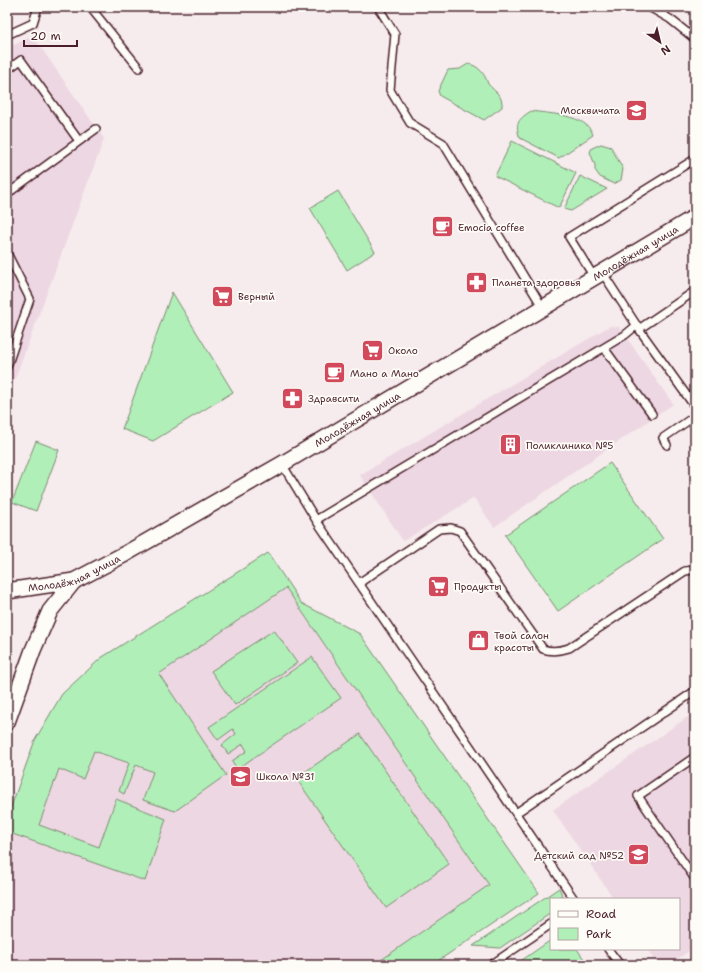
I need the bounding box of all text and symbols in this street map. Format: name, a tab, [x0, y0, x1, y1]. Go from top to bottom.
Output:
scale bar	[24, 22, 77, 48]
north arrow	[640, 22, 680, 62]
text: 20 m	[30, 28, 61, 44]
text: N	[657, 41, 673, 59]
school or university icon: Москвичата	[623, 97, 649, 123]
place label: Москвичата	[561, 104, 621, 117]
cafe icon: Emocia coffee	[429, 214, 455, 240]
place label: Emocia coffee	[458, 221, 525, 234]
street label: Молодёжная улица	[590, 222, 681, 284]
pharmacy icon: Планета здоровья	[463, 269, 489, 295]
place label: Планета здоровья	[492, 276, 581, 289]
supermarket icon: Верный	[209, 283, 235, 309]
place label: Верный	[238, 290, 275, 303]
supermarket icon: Около	[360, 337, 386, 363]
place label: Около	[388, 344, 418, 357]
cafe icon: Мано а Мано	[322, 360, 348, 386]
place label: Мано а Мано	[350, 367, 419, 380]
pharmacy icon: Здравсити	[279, 385, 305, 411]
street label: Молодёжная улица	[312, 388, 403, 450]
place label: Здравсити	[308, 392, 360, 405]
building icon: Поликлиника №5	[497, 432, 523, 458]
place label: Поликлиника №5	[526, 439, 613, 452]
street label: Молодёжная улица	[27, 551, 123, 595]
supermarket icon: Продукты	[426, 573, 452, 599]
place label: Продукты	[454, 580, 502, 593]
shop icon: Твой салон красоты	[465, 628, 491, 654]
place label: Твой салон красоты	[494, 629, 549, 654]
school or university icon: Школа №31	[227, 763, 253, 789]
place label: Школа №31	[256, 770, 315, 783]
school or university icon: Детский сад №52	[626, 842, 652, 868]
place label: Детский сад №52	[534, 849, 624, 862]
legend	[550, 898, 680, 950]
text: Road	[586, 906, 617, 922]
text: Park	[586, 926, 612, 942]

